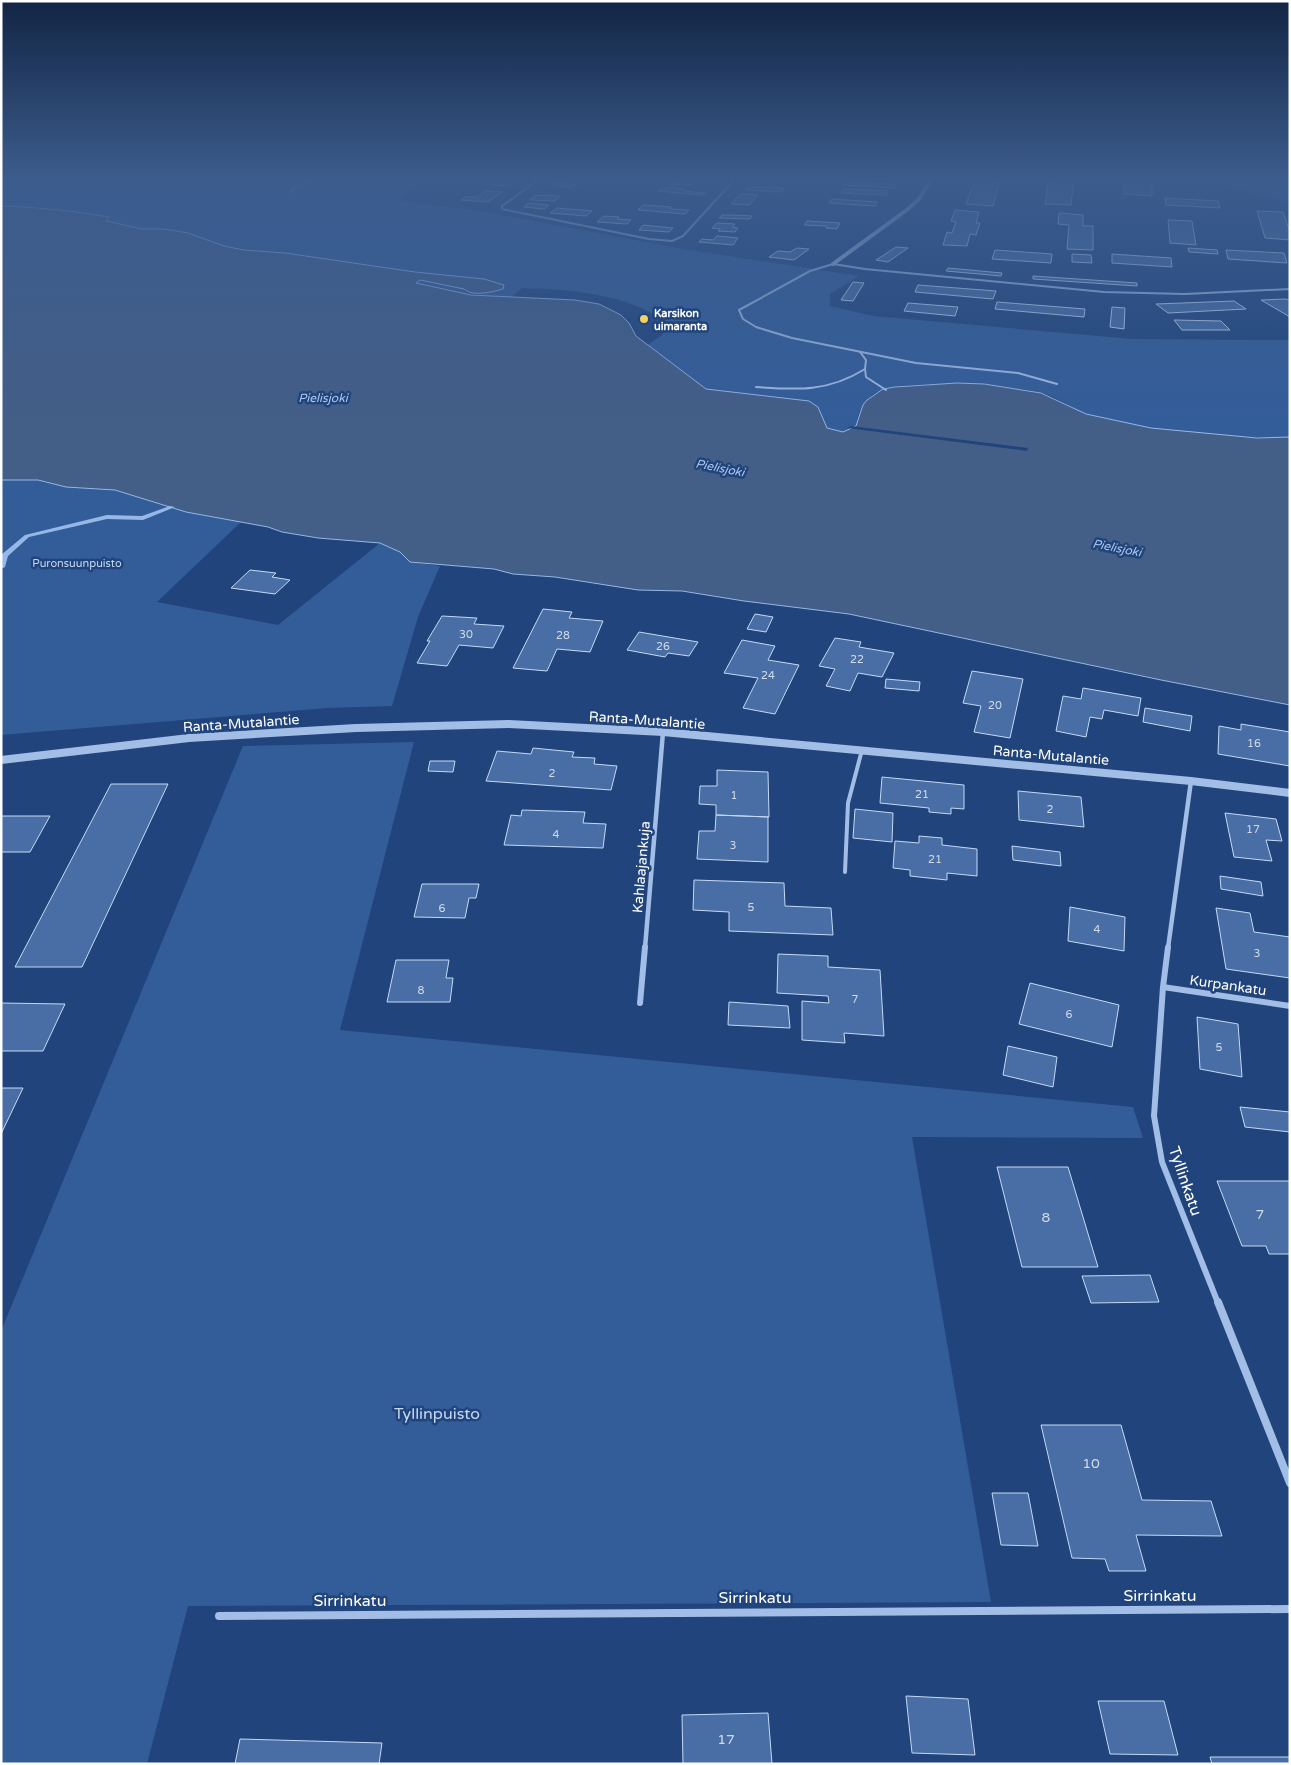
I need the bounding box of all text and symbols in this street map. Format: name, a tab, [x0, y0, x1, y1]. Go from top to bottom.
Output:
place label: Karsikon uimaranta	[654, 307, 707, 333]
marker: Karsikon uimaranta	[638, 313, 650, 325]
water label: Pielisjoki	[298, 391, 350, 405]
water label: Pielisjoki	[694, 456, 748, 480]
water label: Pielisjoki	[1091, 536, 1145, 560]
park label: Puronsuunpuisto	[32, 557, 122, 570]
house number: 30	[459, 628, 473, 641]
house number: 28	[556, 629, 570, 642]
house number: 26	[656, 640, 670, 653]
house number: 22	[850, 653, 864, 666]
house number: 24	[761, 669, 775, 682]
house number: 20	[988, 699, 1002, 712]
street label: Ranta-Mutalantie	[588, 708, 706, 733]
street label: Ranta-Mutalantie	[182, 711, 300, 736]
house number: 16	[1247, 737, 1261, 750]
street label: Ranta-Mutalantie	[992, 742, 1110, 769]
house number: 2	[549, 767, 556, 780]
house number: 21	[915, 788, 929, 801]
house number: 1	[731, 789, 737, 802]
house number: 2	[1047, 803, 1054, 816]
street label: Kahlaajankuja	[629, 820, 654, 914]
house number: 17	[1246, 823, 1260, 836]
house number: 4	[553, 828, 560, 841]
house number: 3	[730, 839, 737, 852]
house number: 21	[928, 853, 942, 866]
house number: 5	[748, 901, 755, 914]
house number: 6	[439, 902, 446, 915]
house number: 4	[1094, 923, 1101, 936]
house number: 3	[1254, 947, 1261, 960]
street label: Kurpankatu	[1188, 972, 1268, 999]
house number: 8	[418, 984, 425, 997]
house number: 7	[852, 993, 859, 1006]
house number: 6	[1066, 1008, 1073, 1021]
house number: 5	[1216, 1041, 1223, 1054]
street label: Tyllinkatu	[1164, 1144, 1206, 1219]
house number: 7	[1256, 1206, 1264, 1223]
house number: 8	[1042, 1209, 1051, 1226]
park label: Tyllinpuisto	[394, 1404, 480, 1424]
house number: 10	[1082, 1455, 1100, 1472]
street label: Sirrinkatu	[1124, 1586, 1196, 1606]
street label: Sirrinkatu	[719, 1588, 791, 1608]
street label: Sirrinkatu	[314, 1591, 386, 1611]
house number: 17	[717, 1731, 735, 1748]

